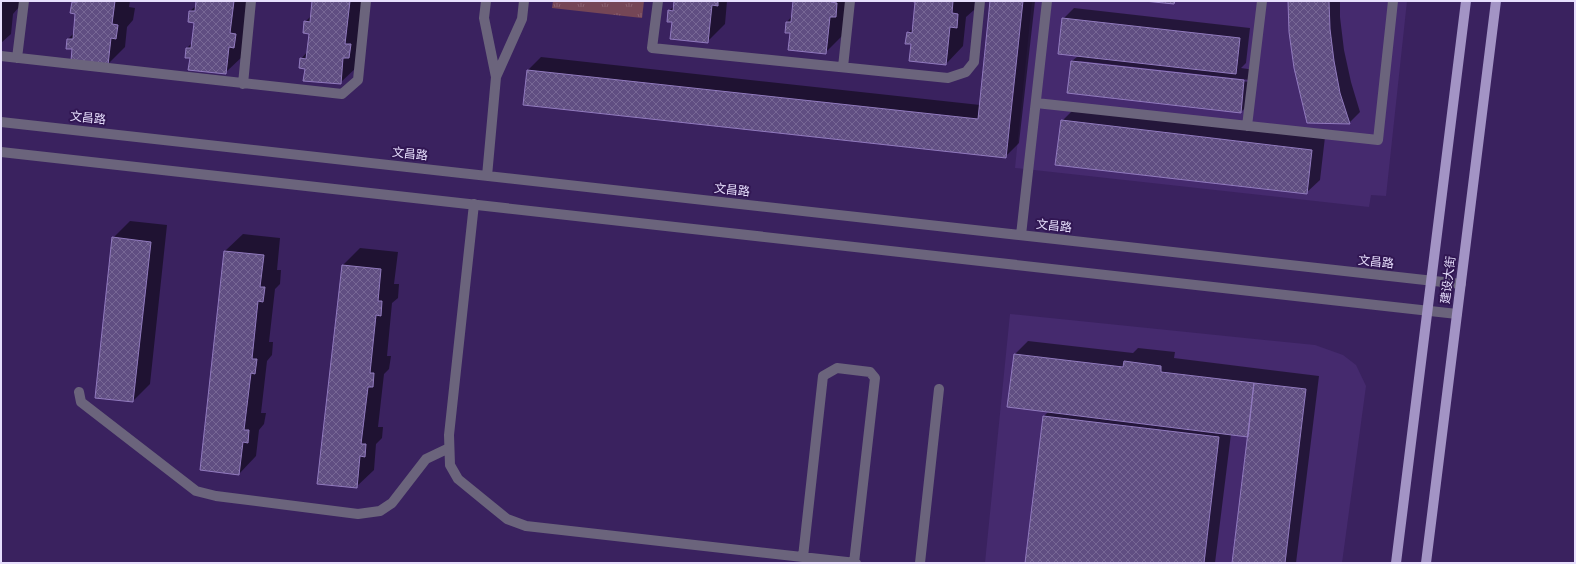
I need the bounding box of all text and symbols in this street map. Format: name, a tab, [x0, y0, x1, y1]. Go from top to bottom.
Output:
street label: 文昌路	[69, 108, 107, 127]
street label: 文昌路	[391, 144, 429, 163]
street label: 文昌路	[713, 180, 751, 199]
street label: 文昌路	[1035, 216, 1073, 235]
street label: 文昌路	[1357, 252, 1395, 271]
street label: 建设大街	[1437, 255, 1458, 305]

